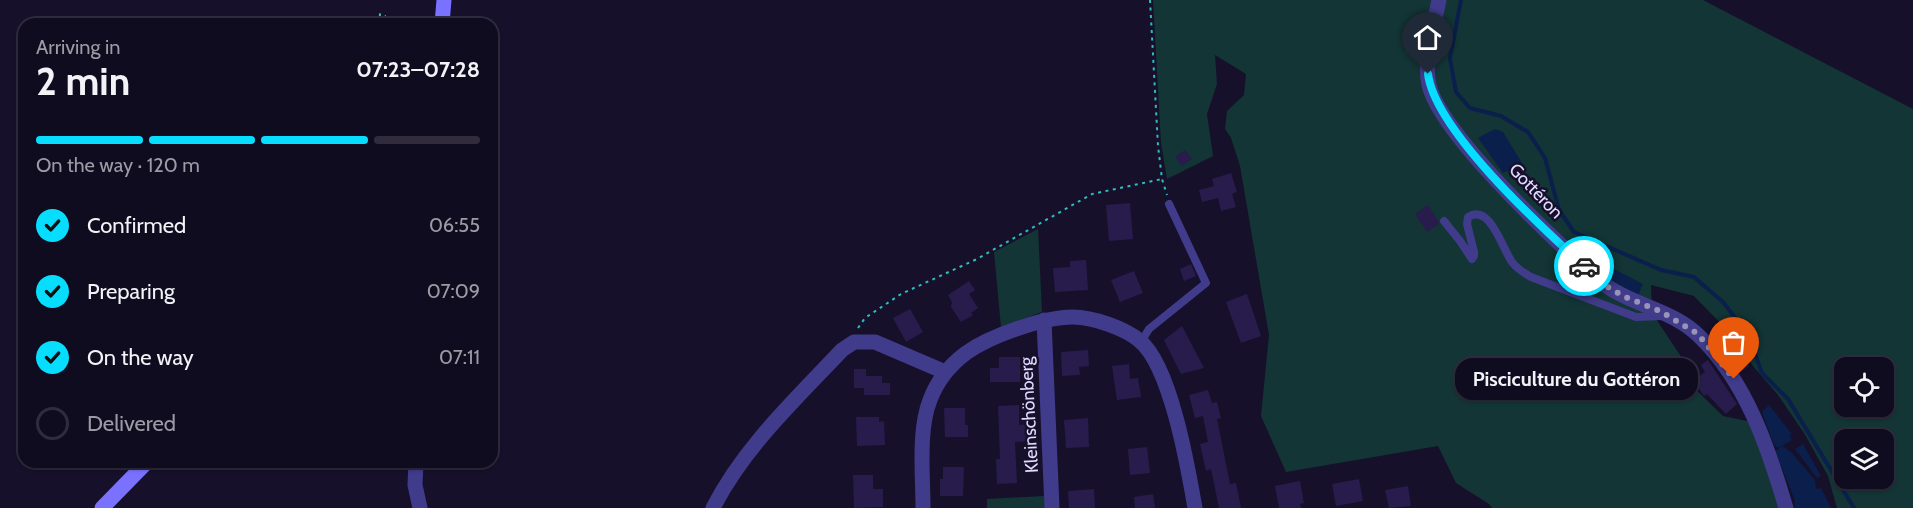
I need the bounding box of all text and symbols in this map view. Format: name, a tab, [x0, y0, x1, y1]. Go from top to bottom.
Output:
pin	[1402, 12, 1453, 74]
icon: home	[1411, 21, 1444, 54]
text: Arriving in	[36, 35, 120, 59]
text: 07:23–07:28	[356, 56, 480, 83]
text: 2 min	[36, 57, 130, 105]
text: On the way · 120 m	[36, 153, 200, 177]
street label: Gottéron	[1504, 159, 1568, 223]
icon: check	[36, 209, 69, 242]
text: Confirmed	[87, 212, 186, 239]
text: 06:55	[429, 213, 480, 237]
courier	[1554, 236, 1614, 296]
icon: car	[1568, 250, 1601, 283]
icon: check	[36, 275, 69, 308]
text: Preparing	[87, 278, 175, 305]
text: 07:09	[427, 279, 480, 303]
pin	[1708, 317, 1759, 379]
icon: bag	[1717, 326, 1750, 359]
icon: check	[36, 341, 69, 374]
text: On the way	[87, 344, 194, 371]
text: 07:11	[439, 345, 480, 369]
street label: Kleinschönberg	[1015, 355, 1043, 474]
map controls	[1834, 357, 1894, 489]
button: locate	[1834, 357, 1894, 417]
callout: Pisciculture du Gottéron	[1455, 358, 1698, 400]
text: Pisciculture du Gottéron	[1473, 367, 1680, 391]
text: Delivered	[87, 410, 176, 437]
button: layers	[1834, 429, 1894, 489]

